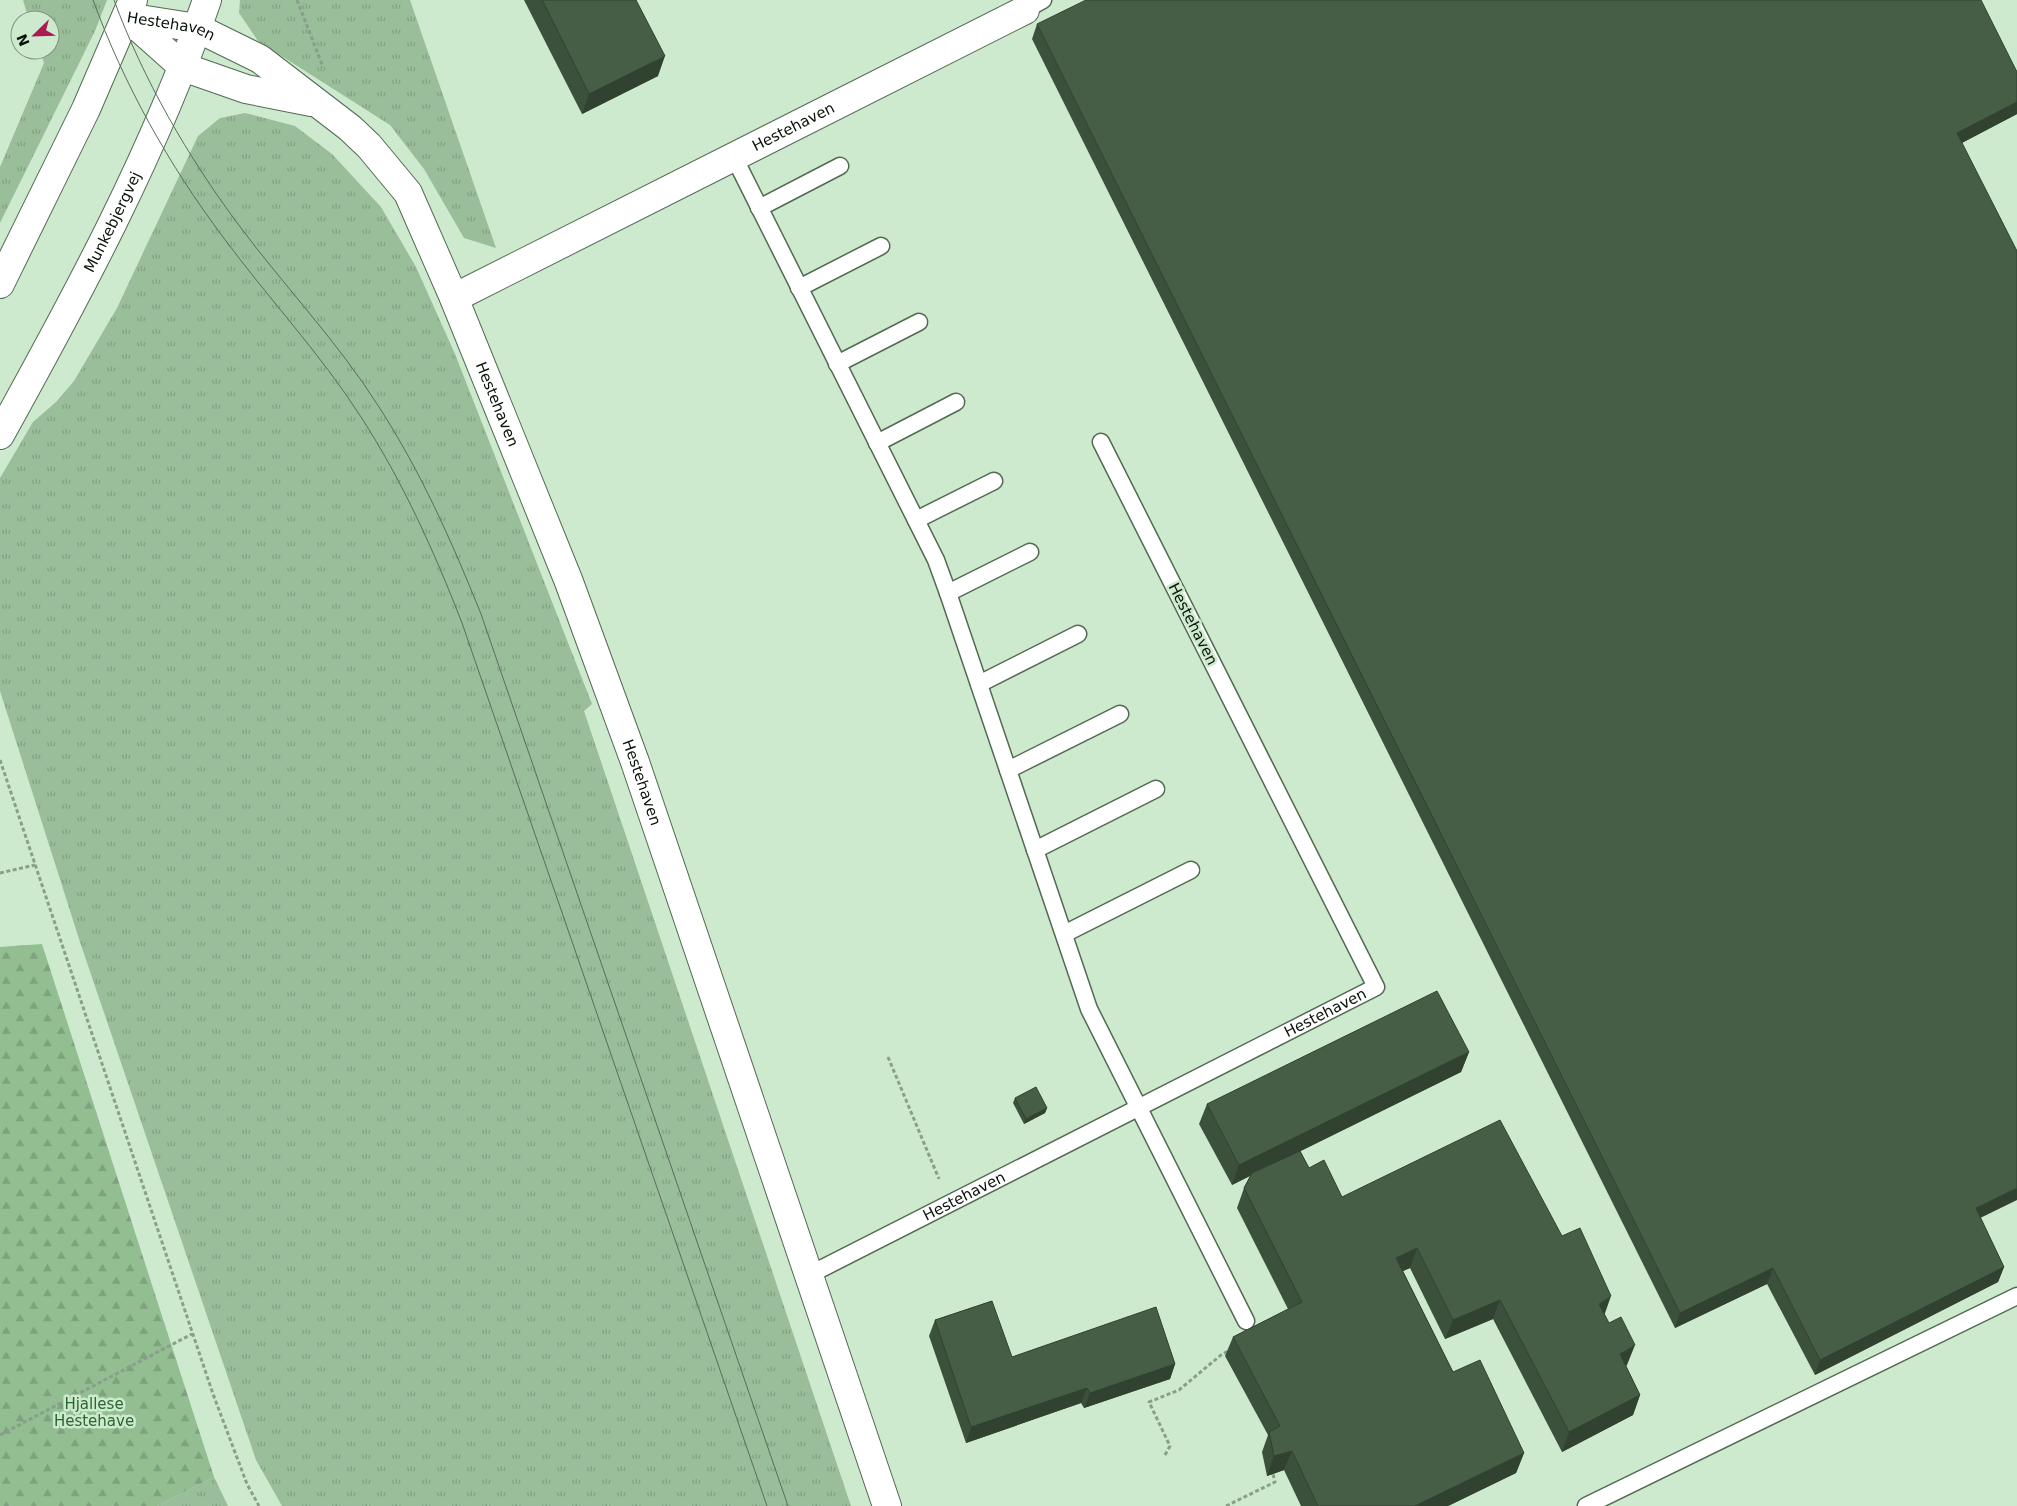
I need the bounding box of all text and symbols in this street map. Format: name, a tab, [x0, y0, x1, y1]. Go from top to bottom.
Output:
street label: Hestehaven	[126, 8, 218, 44]
north arrow	[10, 10, 60, 60]
text: N	[13, 32, 33, 49]
street label: Hestehaven	[749, 99, 837, 155]
street label: Munkebjergvej	[80, 169, 145, 275]
street label: Hestehaven	[472, 359, 522, 449]
street label: Hestehaven	[1165, 580, 1221, 668]
street label: Hestehaven	[618, 737, 665, 828]
street label: Hestehaven	[1281, 984, 1369, 1041]
street label: Hestehaven	[920, 1168, 1008, 1225]
park label: Hjallese Hestehave	[54, 1395, 134, 1430]

